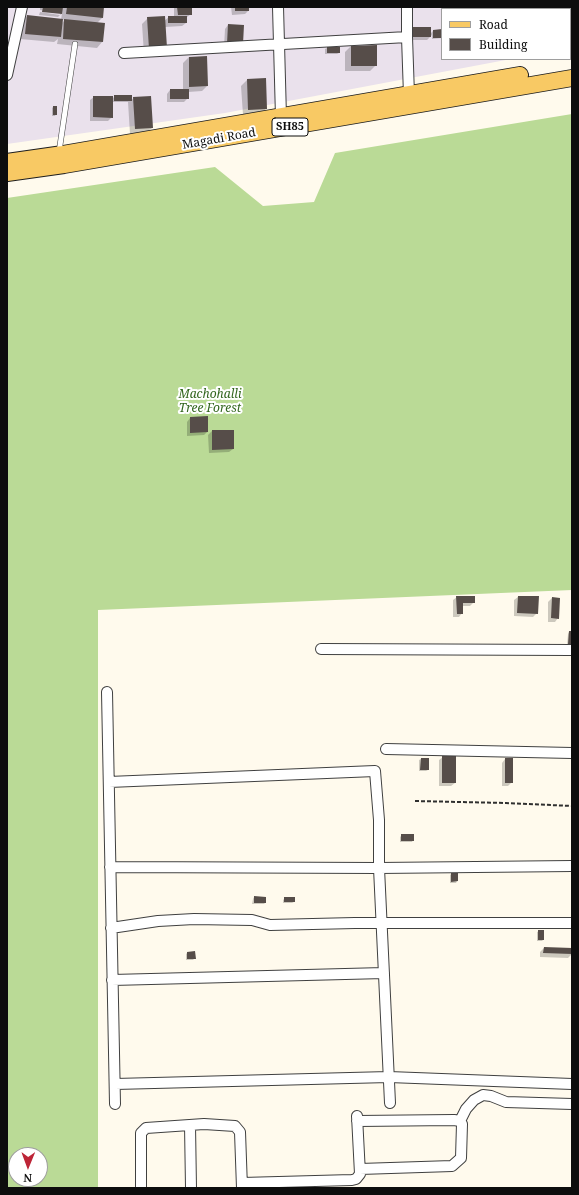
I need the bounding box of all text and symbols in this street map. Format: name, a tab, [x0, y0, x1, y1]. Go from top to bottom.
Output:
legend	[441, 8, 571, 60]
text: Road	[479, 16, 508, 33]
text: Building	[479, 36, 527, 53]
road number: SH85	[272, 118, 308, 136]
street label: Magadi Road	[181, 125, 257, 153]
park label: Machohalli Tree Forest	[178, 388, 242, 416]
north arrow	[8, 1147, 48, 1187]
text: N	[23, 1171, 32, 1186]

